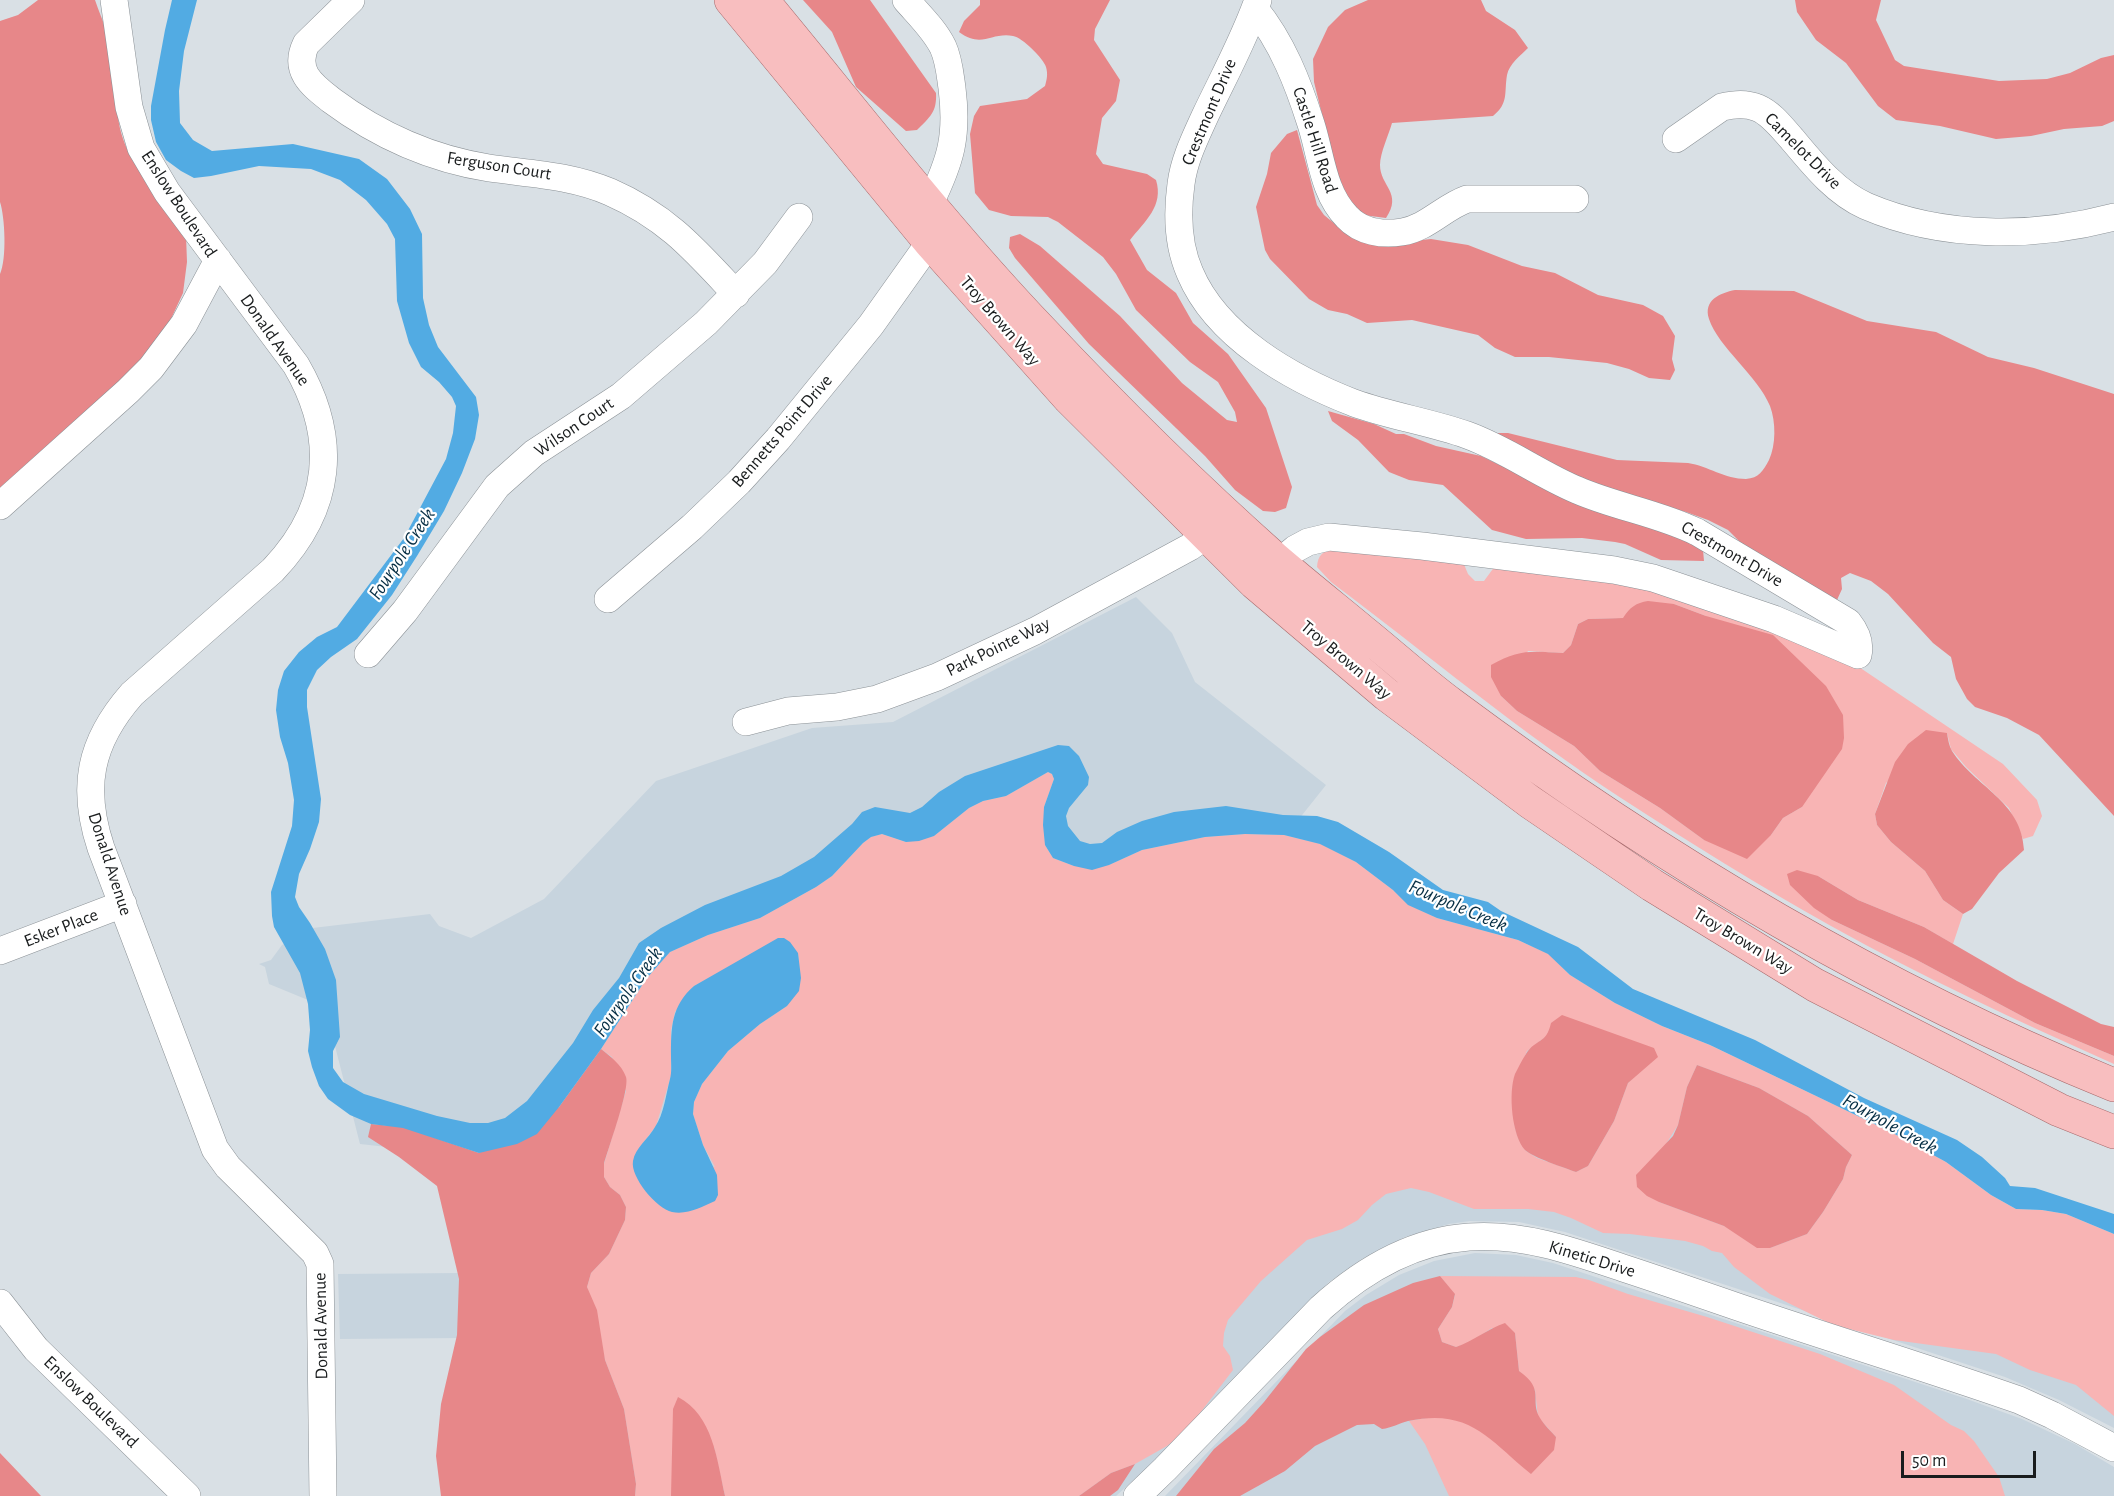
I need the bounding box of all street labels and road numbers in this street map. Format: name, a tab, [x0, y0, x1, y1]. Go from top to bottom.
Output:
street label: Crestmont Drive	[1177, 55, 1241, 169]
street label: Castle Hill Road	[1288, 84, 1342, 196]
street label: Camelot Drive	[1760, 108, 1846, 194]
street label: Enslow Boulevard	[136, 146, 222, 262]
street label: Ferguson Court	[445, 147, 553, 185]
street label: Troy Brown Way	[955, 272, 1045, 370]
street label: Donald Avenue	[235, 290, 315, 390]
street label: Bennetts Point Drive	[727, 370, 837, 492]
street label: Wilson Court	[530, 393, 618, 461]
street label: Crestmont Drive	[1677, 516, 1787, 592]
street label: Park Pointe Way	[943, 613, 1053, 681]
street label: Troy Brown Way	[1296, 616, 1396, 704]
street label: Donald Avenue	[83, 810, 137, 918]
street label: Troy Brown Way	[1690, 903, 1796, 979]
street label: Esker Place	[21, 904, 101, 952]
street label: Kinetic Drive	[1546, 1236, 1638, 1282]
street label: Donald Avenue	[309, 1272, 333, 1380]
street label: Enslow Boulevard	[39, 1351, 143, 1453]

